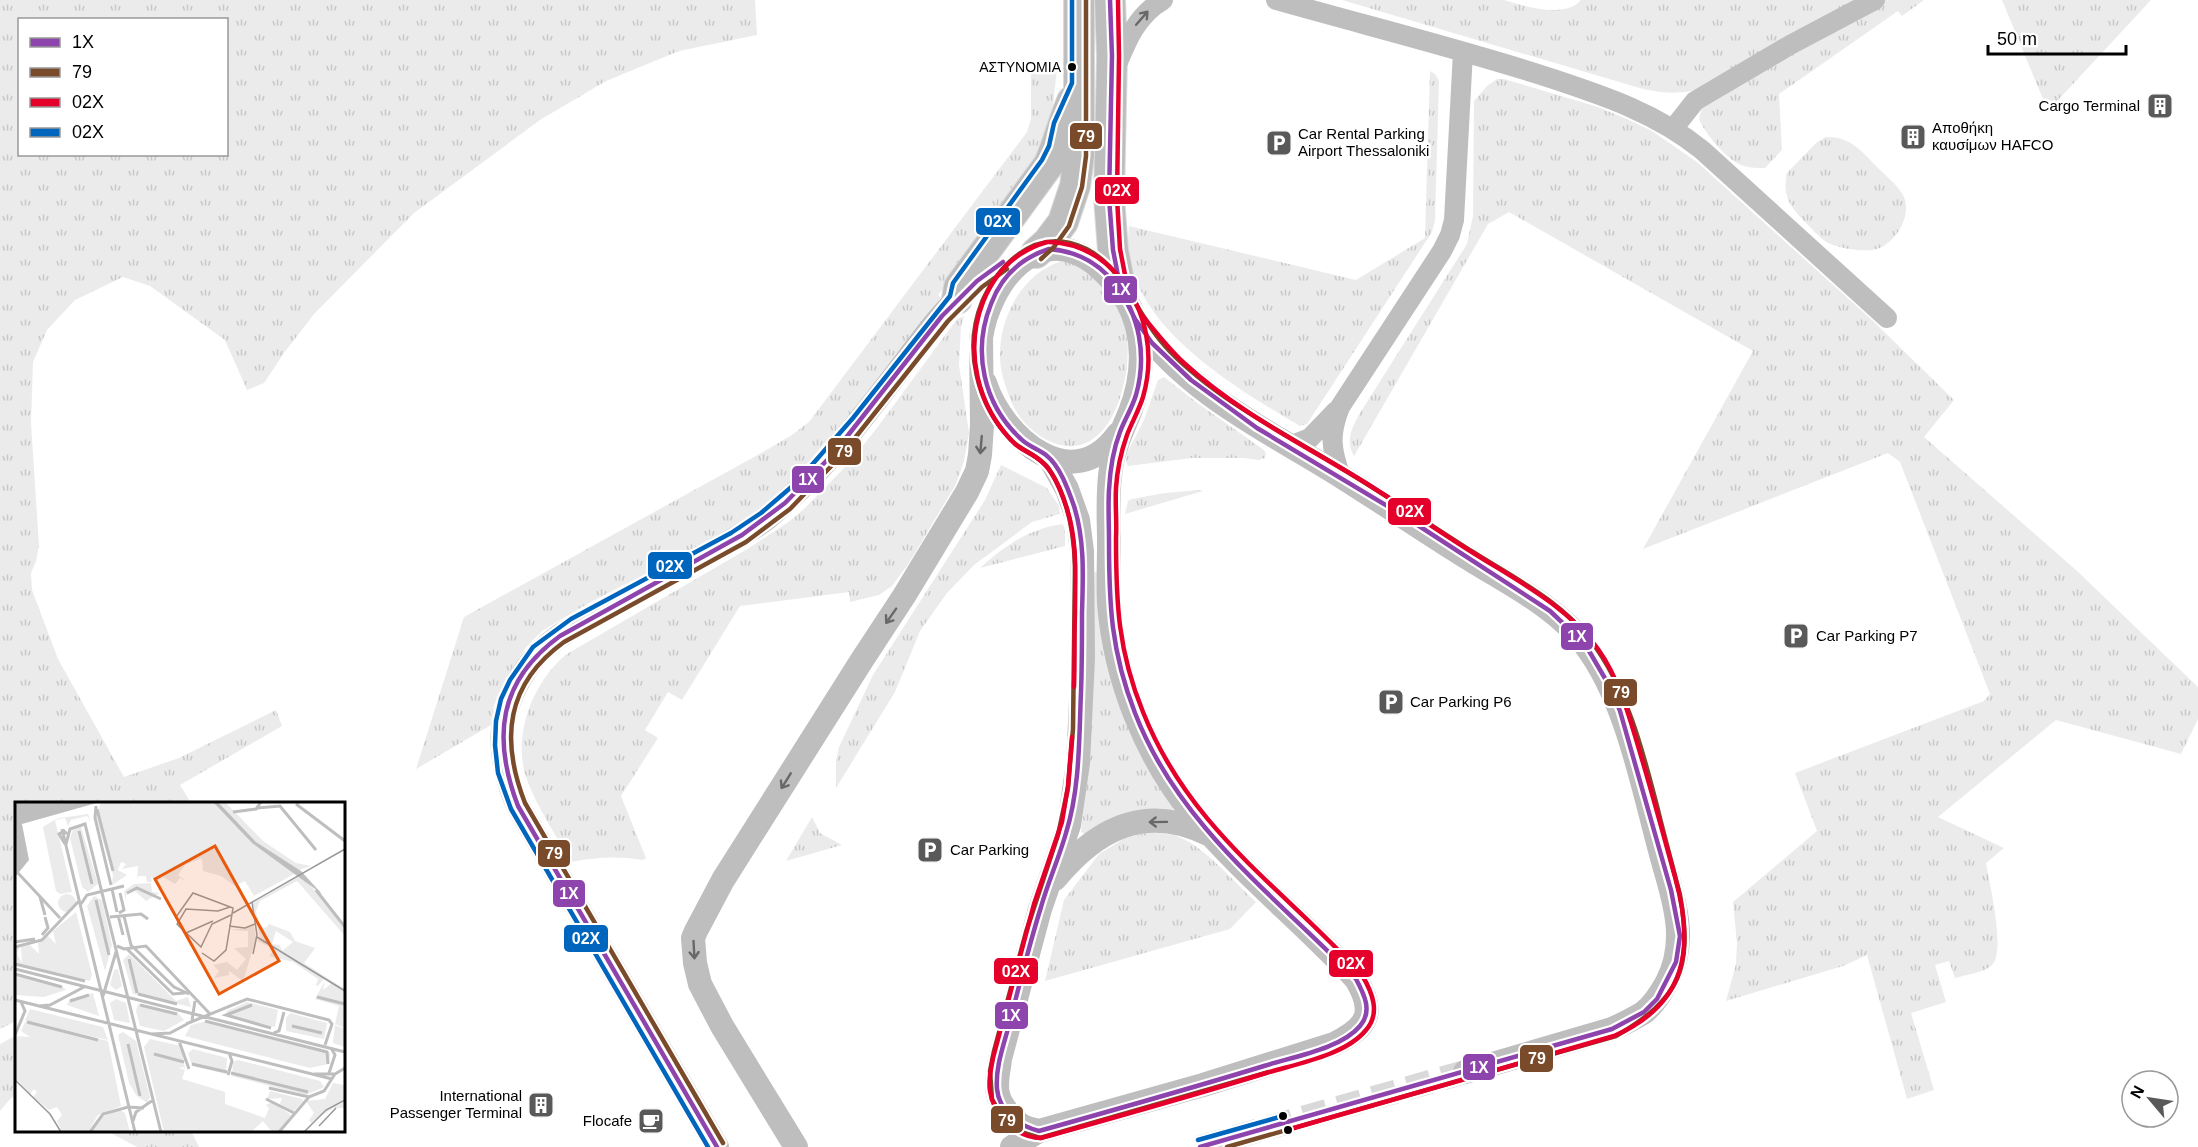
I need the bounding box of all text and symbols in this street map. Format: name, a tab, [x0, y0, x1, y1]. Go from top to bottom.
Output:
one-way arrow	[1135, 11, 1149, 26]
legend	[18, 18, 228, 156]
scale bar	[1988, 18, 2126, 56]
text: 50 m	[1997, 29, 2037, 49]
text: 1Χ	[72, 32, 94, 52]
place label: ΑΣΤΥΝΟΜΙΑ	[979, 59, 1062, 75]
marker: ΑΣΤΥΝΟΜΙΑ	[1066, 61, 1078, 73]
text: 79	[72, 62, 92, 82]
building icon: Cargo Terminal	[2145, 91, 2175, 121]
text: 02Χ	[72, 92, 104, 112]
place label: Cargo Terminal	[2039, 97, 2140, 114]
place label: Αποθήκη καυσίμων HAFCO	[1932, 119, 2053, 153]
text: 02X	[72, 122, 104, 142]
line badge: 79	[1069, 122, 1103, 150]
building icon: Αποθήκη καυσίμων HAFCO	[1898, 122, 1928, 152]
place label: Car Rental Parking Airport Thessaloniki	[1298, 125, 1429, 159]
text: 79	[1077, 128, 1095, 145]
parking icon: Car Rental Parking Airport Thessaloniki	[1264, 128, 1294, 158]
line badge: 02Χ	[1094, 176, 1140, 205]
text: 02Χ	[1103, 182, 1132, 199]
line badge: 02X	[975, 207, 1021, 236]
text: 02X	[984, 213, 1013, 230]
line badge: 1Χ	[1103, 275, 1138, 304]
text: 1Χ	[1111, 281, 1131, 298]
one-way arrow	[975, 435, 986, 455]
line badge: 79	[827, 437, 862, 466]
text: 79	[835, 443, 853, 460]
line badge: 1Χ	[791, 465, 825, 494]
text: 1Χ	[798, 471, 818, 488]
line badge: 02Χ	[1387, 497, 1432, 526]
text: 02Χ	[1396, 503, 1425, 520]
line badge: 02X	[647, 551, 693, 580]
text: 02X	[656, 558, 685, 575]
one-way arrow	[884, 607, 897, 624]
parking icon: Car Parking P7	[1781, 621, 1811, 651]
line badge: 1Χ	[1560, 622, 1594, 651]
place label: Car Parking P7	[1816, 627, 1918, 644]
text: 1Χ	[1567, 628, 1587, 645]
line badge: 79	[1603, 678, 1638, 707]
text: 79	[1612, 684, 1630, 701]
parking icon: Car Parking P6	[1376, 687, 1406, 717]
place label: Car Parking P6	[1410, 693, 1512, 710]
one-way arrow	[780, 772, 793, 789]
inset map	[15, 802, 345, 1132]
one-way arrow	[1148, 816, 1168, 827]
parking icon: Car Parking	[915, 835, 945, 865]
line badge: 79	[537, 839, 571, 868]
place label: Car Parking	[950, 841, 1029, 858]
text: 79	[545, 845, 563, 862]
line badge: 1Χ	[552, 879, 586, 908]
text: 1Χ	[559, 885, 579, 902]
line badge: 02X	[563, 924, 609, 953]
text: 02X	[572, 930, 601, 947]
one-way arrow	[688, 939, 699, 959]
line badge: 02Χ	[1328, 949, 1374, 978]
text: 02Χ	[1337, 955, 1366, 972]
line badge: 02Χ	[993, 957, 1039, 985]
text: 02Χ	[1002, 963, 1031, 980]
line badge: 1Χ	[994, 1001, 1029, 1030]
text: 1Χ	[1001, 1007, 1021, 1024]
line badge: 79	[1519, 1044, 1554, 1073]
text: 79	[1528, 1050, 1546, 1067]
line badge: 1Χ	[1462, 1053, 1496, 1081]
text: 1Χ	[1469, 1059, 1489, 1076]
north arrow	[2120, 1069, 2180, 1129]
text: N	[2127, 1083, 2148, 1101]
place label: International Passenger Terminal	[390, 1087, 522, 1121]
building icon: International Passenger Terminal	[526, 1090, 556, 1120]
line badge: 79	[990, 1105, 1024, 1134]
cafe icon: Flocafe	[636, 1106, 666, 1136]
unlabelled marker	[1277, 1110, 1289, 1122]
place label: Flocafe	[583, 1112, 632, 1129]
text: 79	[998, 1112, 1016, 1129]
unlabelled marker	[1282, 1124, 1294, 1136]

